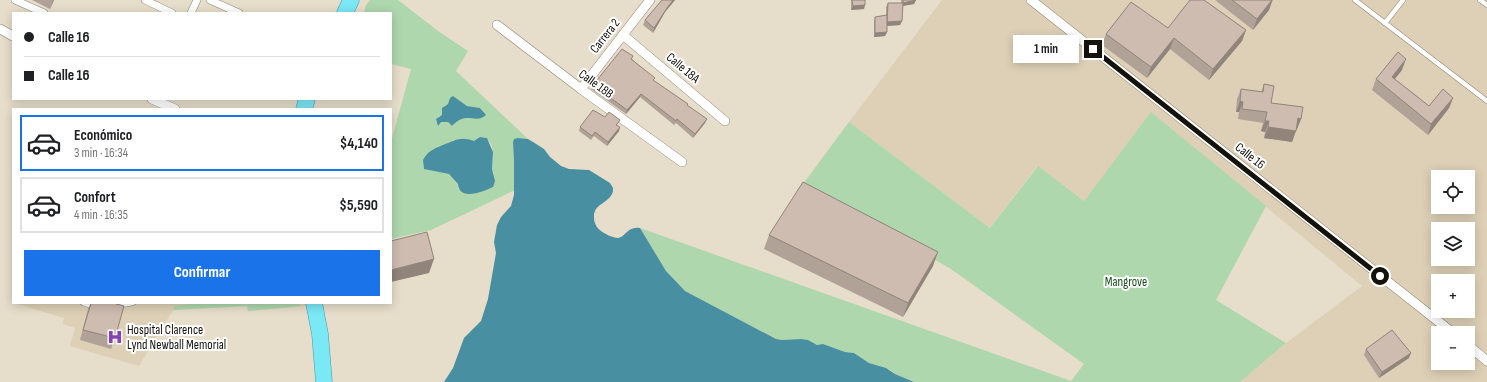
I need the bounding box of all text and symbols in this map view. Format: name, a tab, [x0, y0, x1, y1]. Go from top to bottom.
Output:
street label: Carrera 2	[587, 15, 623, 57]
text: Calle 16	[48, 28, 89, 47]
callout: 1 min	[1013, 35, 1079, 63]
route end	[1084, 40, 1102, 58]
text: 1 min	[1034, 41, 1058, 57]
street label: Calle 18A	[663, 49, 703, 87]
text: Calle 16	[48, 66, 89, 85]
street label: Calle 18B	[575, 66, 617, 102]
icon: car	[26, 125, 62, 161]
text: Económico	[74, 126, 132, 145]
text: $4,140	[340, 134, 378, 153]
street label: Calle 16	[1232, 139, 1268, 173]
text: 3 min · 16:34	[74, 145, 128, 161]
map controls	[1431, 170, 1475, 370]
button: locate	[1431, 170, 1475, 214]
icon: car	[26, 187, 62, 223]
text: Confort	[74, 188, 116, 207]
text: $5,590	[339, 196, 378, 215]
text: 4 min · 16:35	[74, 207, 128, 223]
button: layers	[1431, 222, 1475, 266]
button: Confirmar	[24, 250, 380, 296]
route start	[1371, 267, 1389, 285]
park label: Mangrove	[1105, 274, 1147, 290]
button: +	[1431, 274, 1475, 318]
place label: Hospital Clarence Lynd Newball Memorial	[127, 322, 226, 353]
button: −	[1431, 326, 1475, 370]
hospital icon: Hospital Clarence Lynd Newball Memorial	[106, 328, 124, 346]

